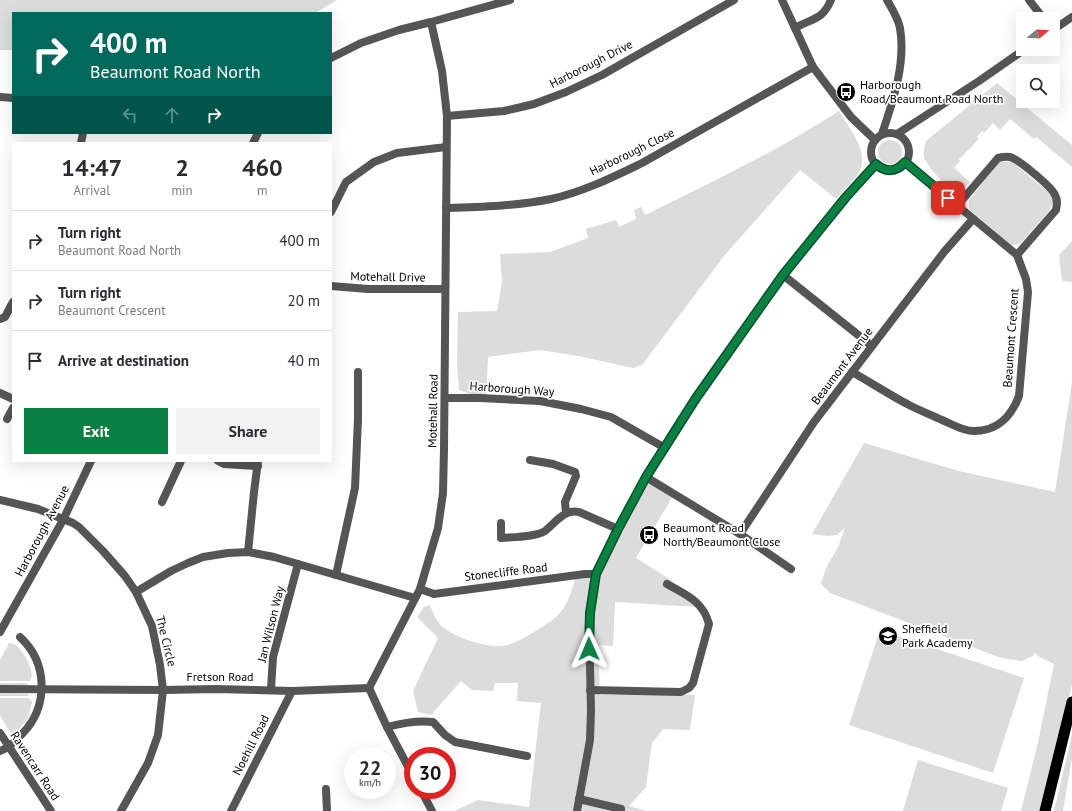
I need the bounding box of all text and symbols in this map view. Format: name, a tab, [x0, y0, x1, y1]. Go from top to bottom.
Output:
north arrow	[1016, 12, 1060, 56]
map controls	[1016, 12, 1060, 108]
text: 400 m	[90, 24, 167, 61]
icon: right	[24, 28, 76, 80]
street label: Harborough Drive	[547, 36, 635, 91]
text: Beaumont Road North	[90, 60, 261, 83]
button: search	[1016, 64, 1060, 108]
place label: Harborough Road/Beaumont Road North	[860, 77, 1003, 106]
bus stop icon: Harborough Road/Beaumont Road North	[835, 81, 857, 103]
icon: left	[119, 104, 141, 126]
icon: ahead	[161, 104, 183, 126]
icon: right	[203, 104, 225, 126]
street label: Harborough Close	[587, 125, 676, 178]
text: 14:47	[61, 152, 122, 183]
text: 2	[175, 152, 189, 183]
text: 460	[242, 152, 283, 183]
pin	[931, 181, 965, 215]
text: Arrival	[74, 182, 110, 199]
text: min	[171, 182, 193, 199]
text: m	[257, 182, 268, 199]
icon: arrive	[937, 187, 959, 209]
text: Turn right	[58, 223, 121, 242]
icon: right	[24, 230, 46, 252]
text: 400 m	[279, 231, 320, 250]
text: Beaumont Road North	[58, 242, 181, 259]
street label: Motehall Drive	[350, 268, 426, 285]
text: Turn right	[58, 283, 121, 302]
street label: Beaumont Crescent	[1000, 288, 1021, 388]
icon: right	[24, 290, 46, 312]
text: 20 m	[287, 291, 320, 310]
text: Beaumont Crescent	[58, 302, 166, 319]
street label: Beaumont Avenue	[808, 324, 875, 407]
icon: arrive	[24, 350, 46, 372]
text: Arrive at destination	[58, 351, 189, 370]
text: 40 m	[287, 351, 320, 370]
street label: Motehall Road	[424, 374, 441, 448]
street label: Harborough Way	[469, 378, 555, 399]
button: Exit	[24, 408, 168, 454]
button: Share	[176, 408, 320, 454]
street label: Harborough Avenue	[11, 483, 72, 579]
place label: Beaumont Road North/Beaumont Close	[663, 520, 780, 549]
bus stop icon: Beaumont Road North/Beaumont Close	[638, 524, 660, 546]
street label: Stonecliffe Road	[464, 559, 548, 584]
street label: Jan Wilson Way	[254, 584, 287, 664]
street label: The Circle	[153, 614, 180, 668]
place label: Sheffield Park Academy	[902, 621, 973, 650]
school or university icon: Sheffield Park Academy	[877, 625, 899, 647]
position arrow	[568, 628, 610, 670]
street label: Fretson Road	[186, 669, 254, 684]
street label: Noehill Road	[229, 712, 272, 778]
street label: Ravencarr Road	[8, 728, 63, 803]
speed limit sign: 30	[404, 747, 456, 799]
text: 22	[359, 755, 381, 781]
text: km/h	[359, 776, 381, 789]

